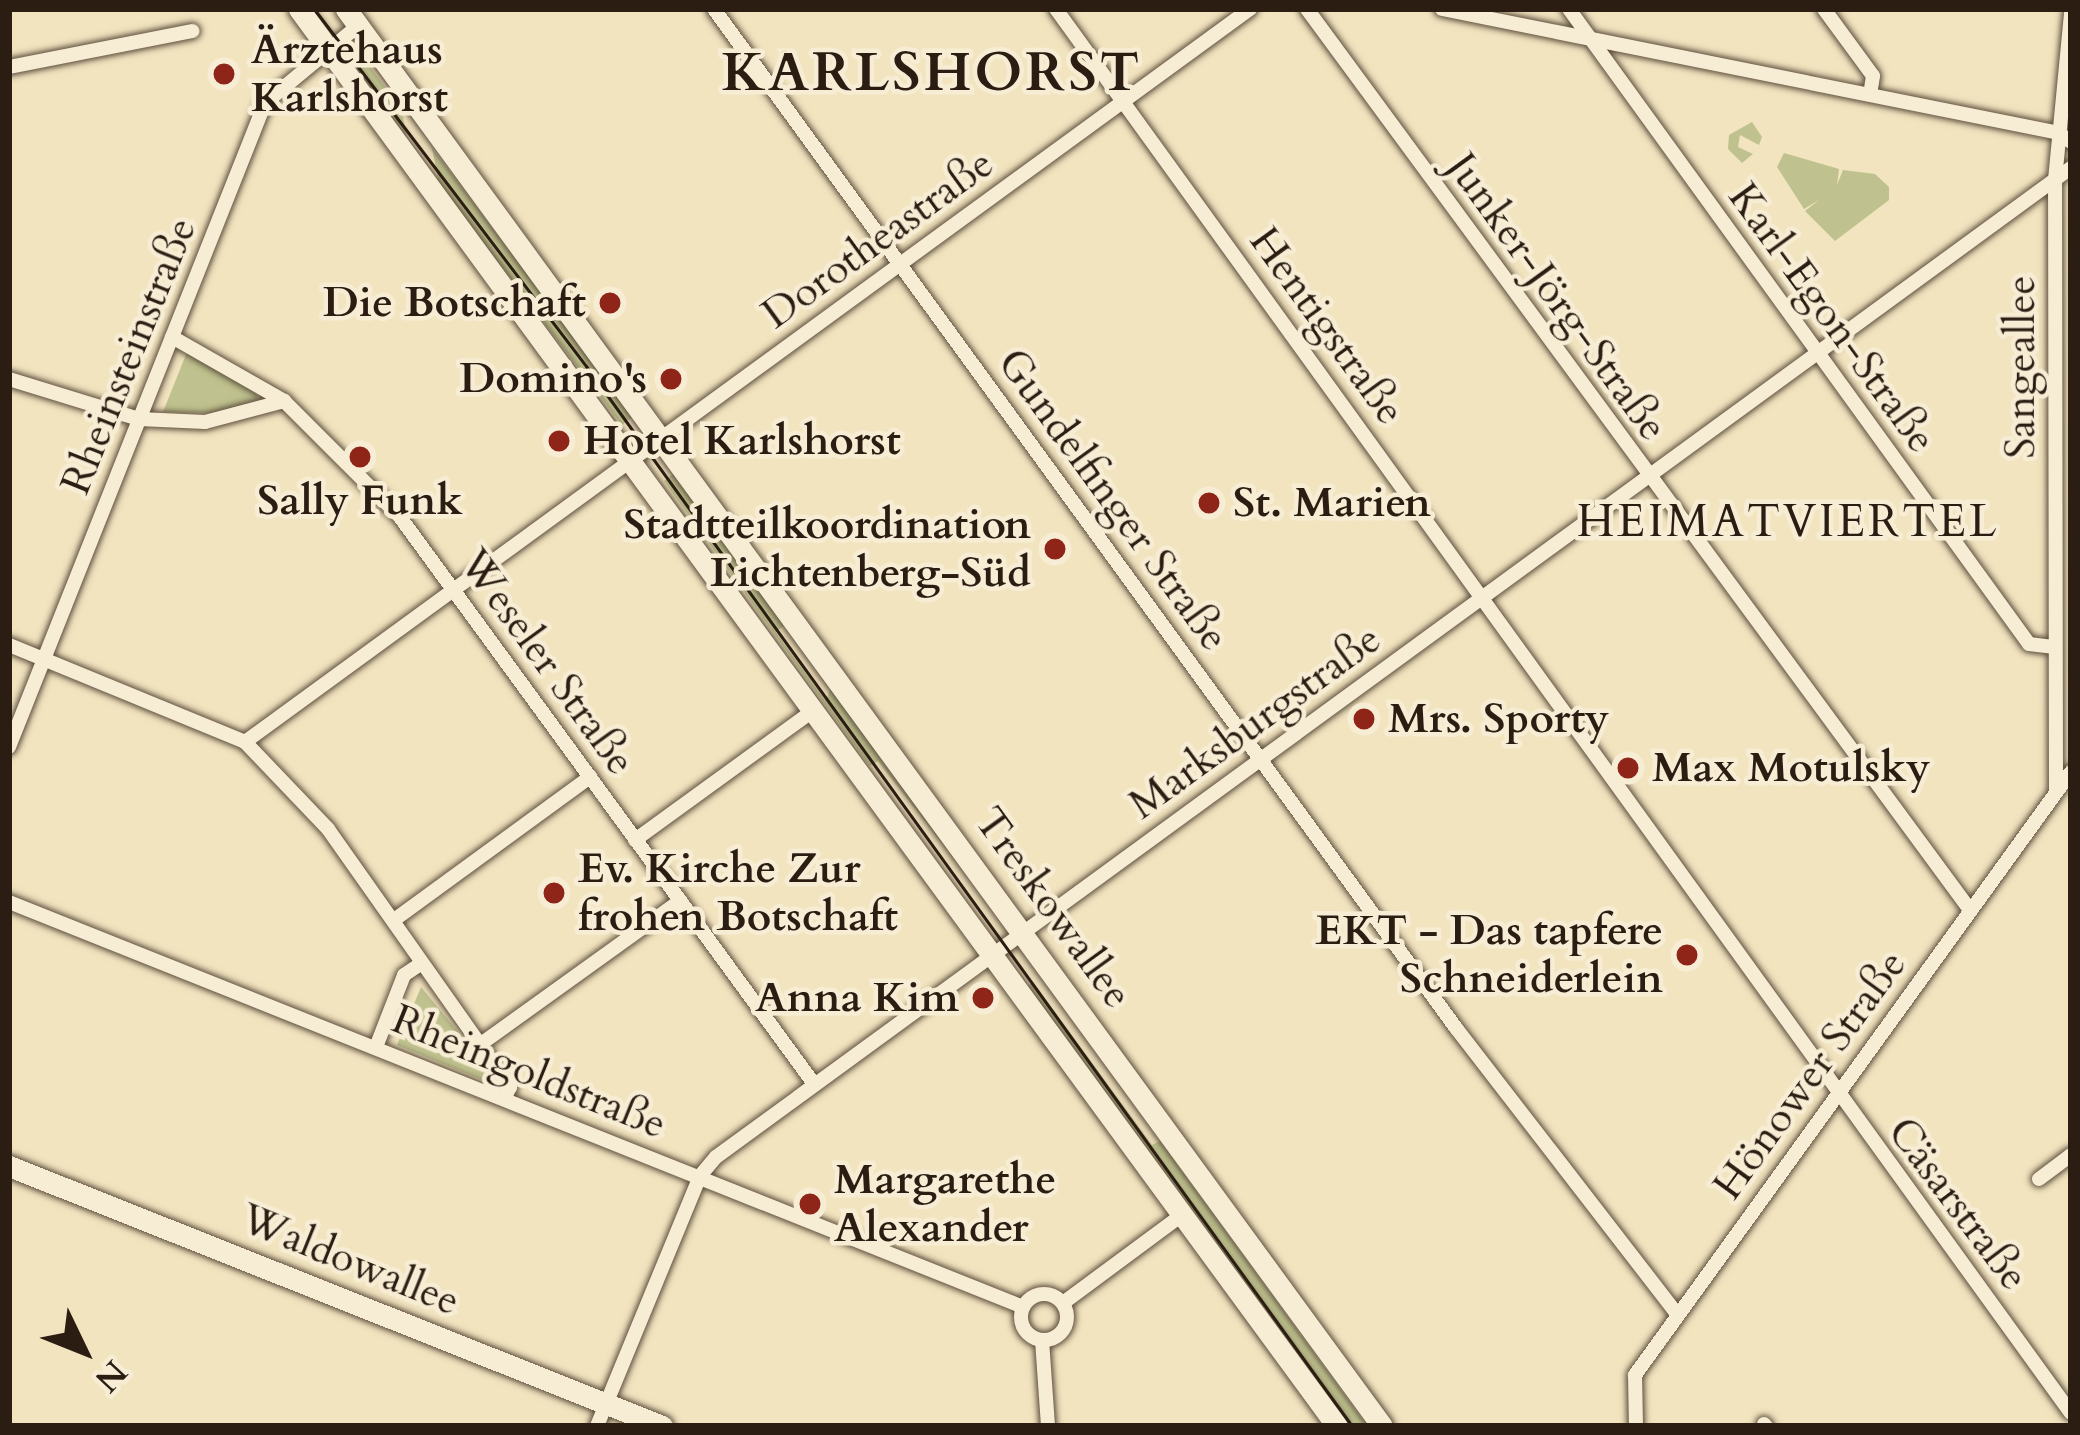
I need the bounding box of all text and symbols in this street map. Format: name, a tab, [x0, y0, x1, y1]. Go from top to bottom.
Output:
place label: Ärztehaus Karlshorst	[251, 25, 448, 124]
district label: KARLSHORST	[722, 42, 1142, 106]
marker: Ärztehaus Karlshorst	[208, 58, 240, 90]
street label: Dorotheastraße	[753, 138, 1003, 340]
street label: Junker-Jörg-Straße	[1436, 143, 1678, 451]
street label: Karl-Egon-Straße	[1717, 173, 1947, 463]
street label: Rheinsteinstraße	[51, 210, 207, 502]
street label: Hentigstraße	[1239, 218, 1415, 434]
street label: Sangeallee	[1996, 275, 2046, 459]
place label: Die Botschaft	[323, 278, 586, 328]
marker: Die Botschaft	[597, 290, 623, 316]
street label: Gundelfinger Straße	[987, 339, 1239, 661]
place label: Domino's	[459, 354, 647, 404]
marker: Domino's	[658, 366, 684, 392]
place label: Hotel Karlshorst	[583, 416, 901, 466]
marker: Hotel Karlshorst	[546, 428, 572, 454]
marker: Sally Funk	[347, 444, 373, 470]
place label: Sally Funk	[257, 476, 463, 526]
place label: St. Marien	[1233, 478, 1431, 528]
marker: St. Marien	[1196, 490, 1222, 516]
district label: HEIMATVIERTEL	[1577, 495, 1999, 549]
place label: Stadtteilkoordination Lichtenberg-Süd	[623, 500, 1031, 598]
marker: Stadtteilkoordination Lichtenberg-Süd	[1042, 536, 1068, 562]
street label: Weseler Straße	[448, 539, 646, 785]
street label: Marksburgstraße	[1119, 614, 1391, 830]
place label: Mrs. Sporty	[1388, 694, 1609, 744]
marker: Mrs. Sporty	[1351, 706, 1377, 732]
place label: Max Motulsky	[1652, 743, 1930, 793]
marker: Max Motulsky	[1615, 755, 1641, 781]
street label: Treskowallee	[963, 798, 1143, 1018]
place label: Ev. Kirche Zur frohen Botschaft	[578, 844, 898, 942]
marker: Ev. Kirche Zur frohen Botschaft	[541, 880, 567, 906]
place label: EKT - Das tapfere Schneiderlein	[1316, 906, 1663, 1004]
street label: Hönower Straße	[1703, 941, 1917, 1209]
marker: EKT - Das tapfere Schneiderlein	[1674, 942, 1700, 968]
place label: Anna Kim	[755, 973, 959, 1023]
marker: Anna Kim	[970, 985, 996, 1011]
street label: Rheingoldstraße	[385, 994, 673, 1150]
street label: Cäsarstraße	[1877, 1108, 2039, 1300]
place label: Margarethe Alexander	[834, 1155, 1056, 1254]
marker: Margarethe Alexander	[797, 1191, 823, 1217]
street label: Waldowallee	[233, 1193, 467, 1327]
north arrow	[24, 1291, 144, 1411]
text: N	[84, 1350, 137, 1402]

